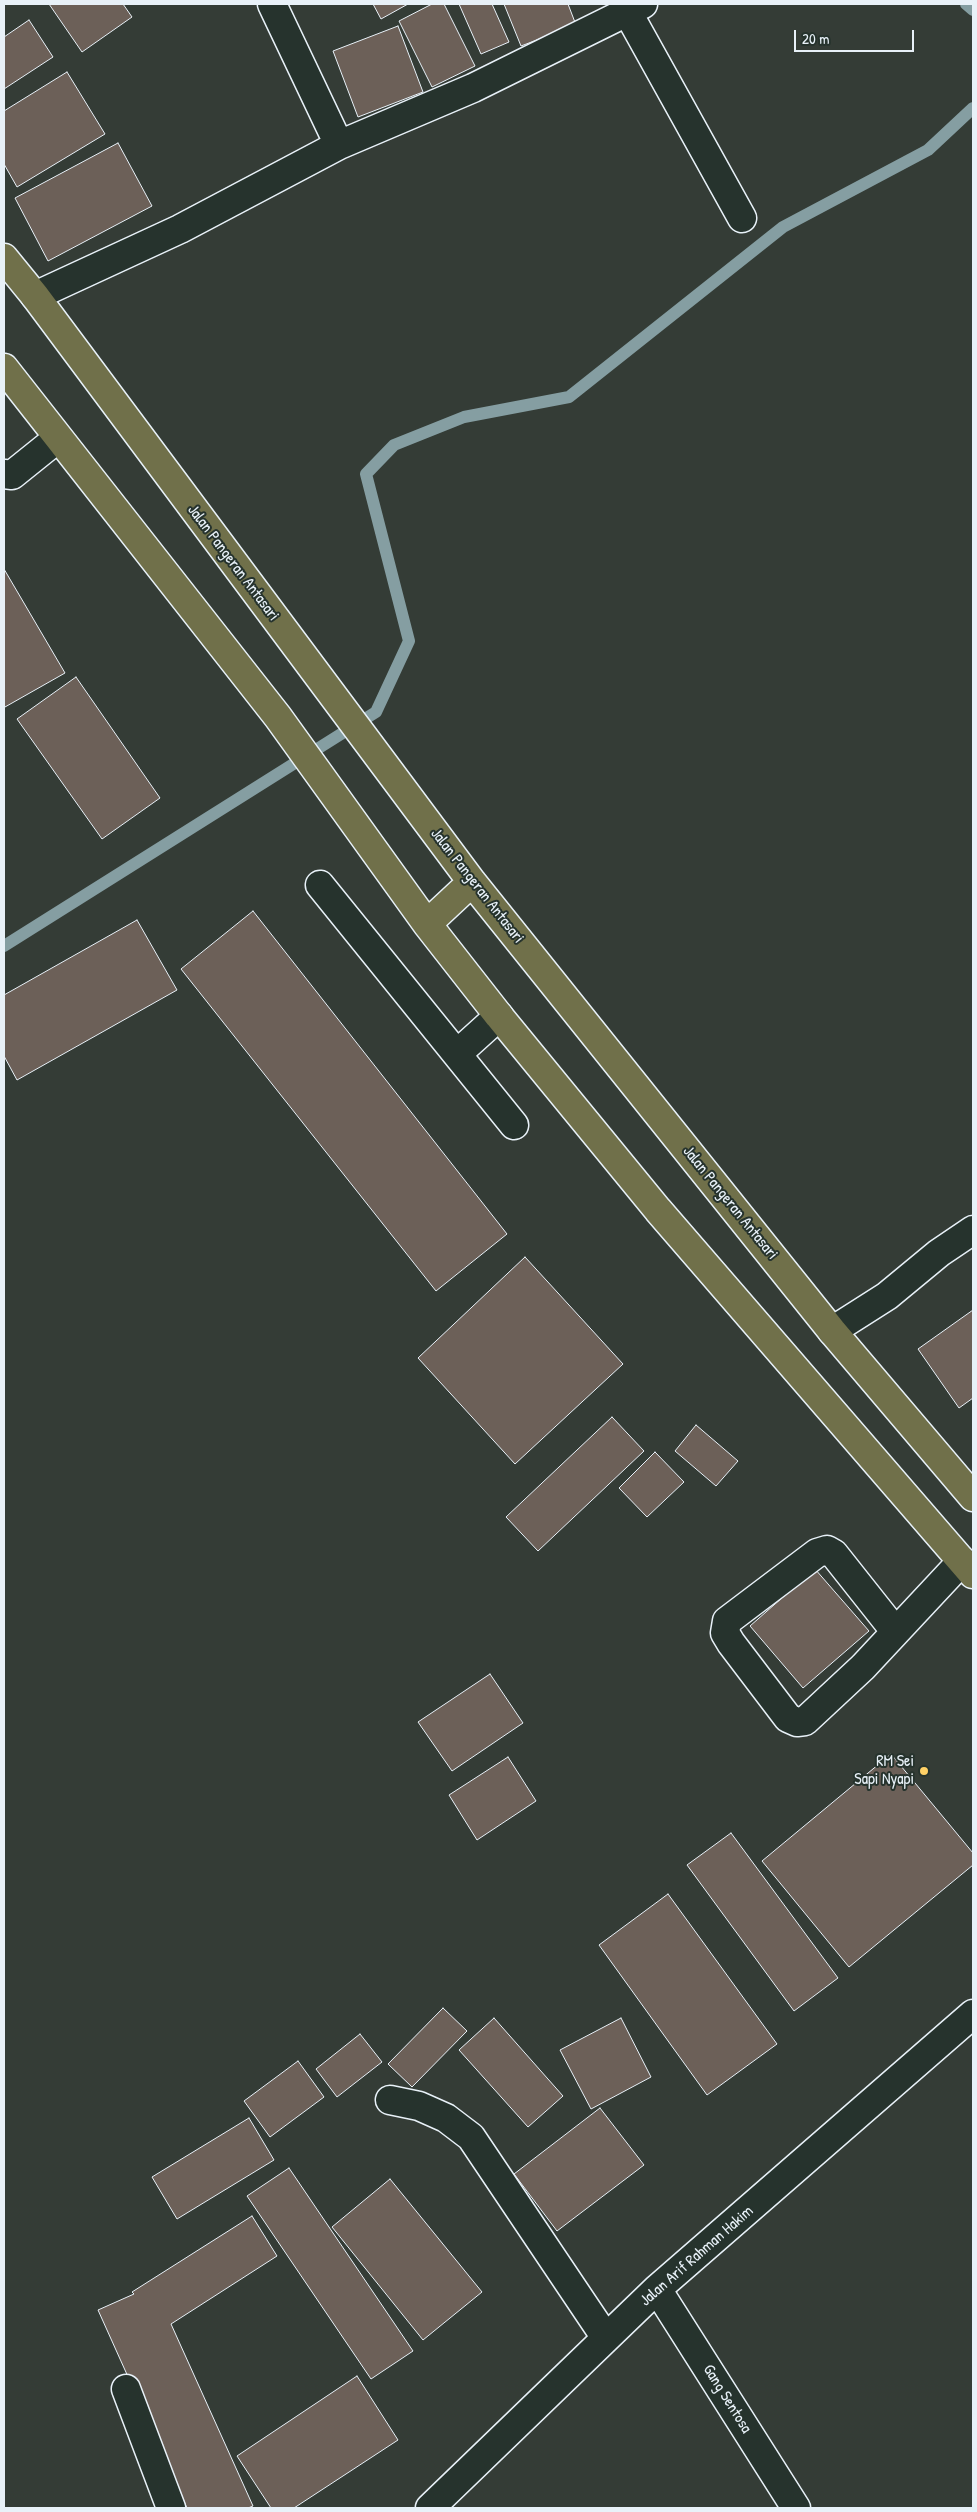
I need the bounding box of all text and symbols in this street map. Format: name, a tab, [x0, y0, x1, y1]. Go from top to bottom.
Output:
scale bar	[797, 20, 917, 52]
text: 20 m	[802, 28, 829, 49]
street label: Jalan Pangeran Antasari	[183, 501, 283, 625]
street label: Jalan Pangeran Antasari	[426, 825, 528, 947]
street label: Jalan Pangeran Antasari	[678, 1142, 782, 1264]
place label: RM Sei Sapi Nyapi	[854, 1752, 914, 1790]
marker: RM Sei Sapi Nyapi	[918, 1765, 930, 1777]
street label: Jalan Arif Rahman Hakim	[636, 2202, 758, 2310]
street label: Gang Sentosa	[698, 2361, 756, 2437]

